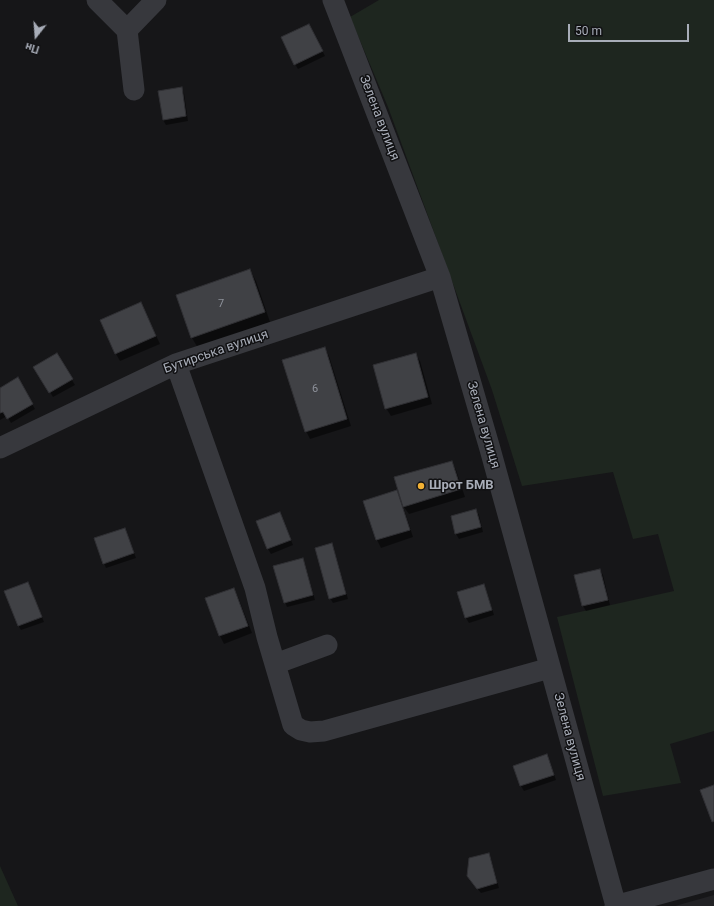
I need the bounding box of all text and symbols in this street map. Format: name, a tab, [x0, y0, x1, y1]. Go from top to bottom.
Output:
north arrow	[16, 16, 56, 56]
scale bar	[570, 16, 691, 42]
text: 50 m	[575, 24, 602, 38]
text: Пн	[24, 40, 41, 56]
street label: Зелена вулиця	[356, 73, 402, 163]
house number: 7	[218, 297, 224, 311]
street label: Бутирська вулиця	[162, 327, 270, 377]
street label: Зелена вулиця	[463, 380, 503, 470]
house number: 6	[312, 382, 318, 396]
place label: Шрот БМВ	[429, 478, 494, 494]
marker: Шрот БМВ	[416, 481, 426, 491]
street label: Зелена вулиця	[550, 692, 588, 782]

